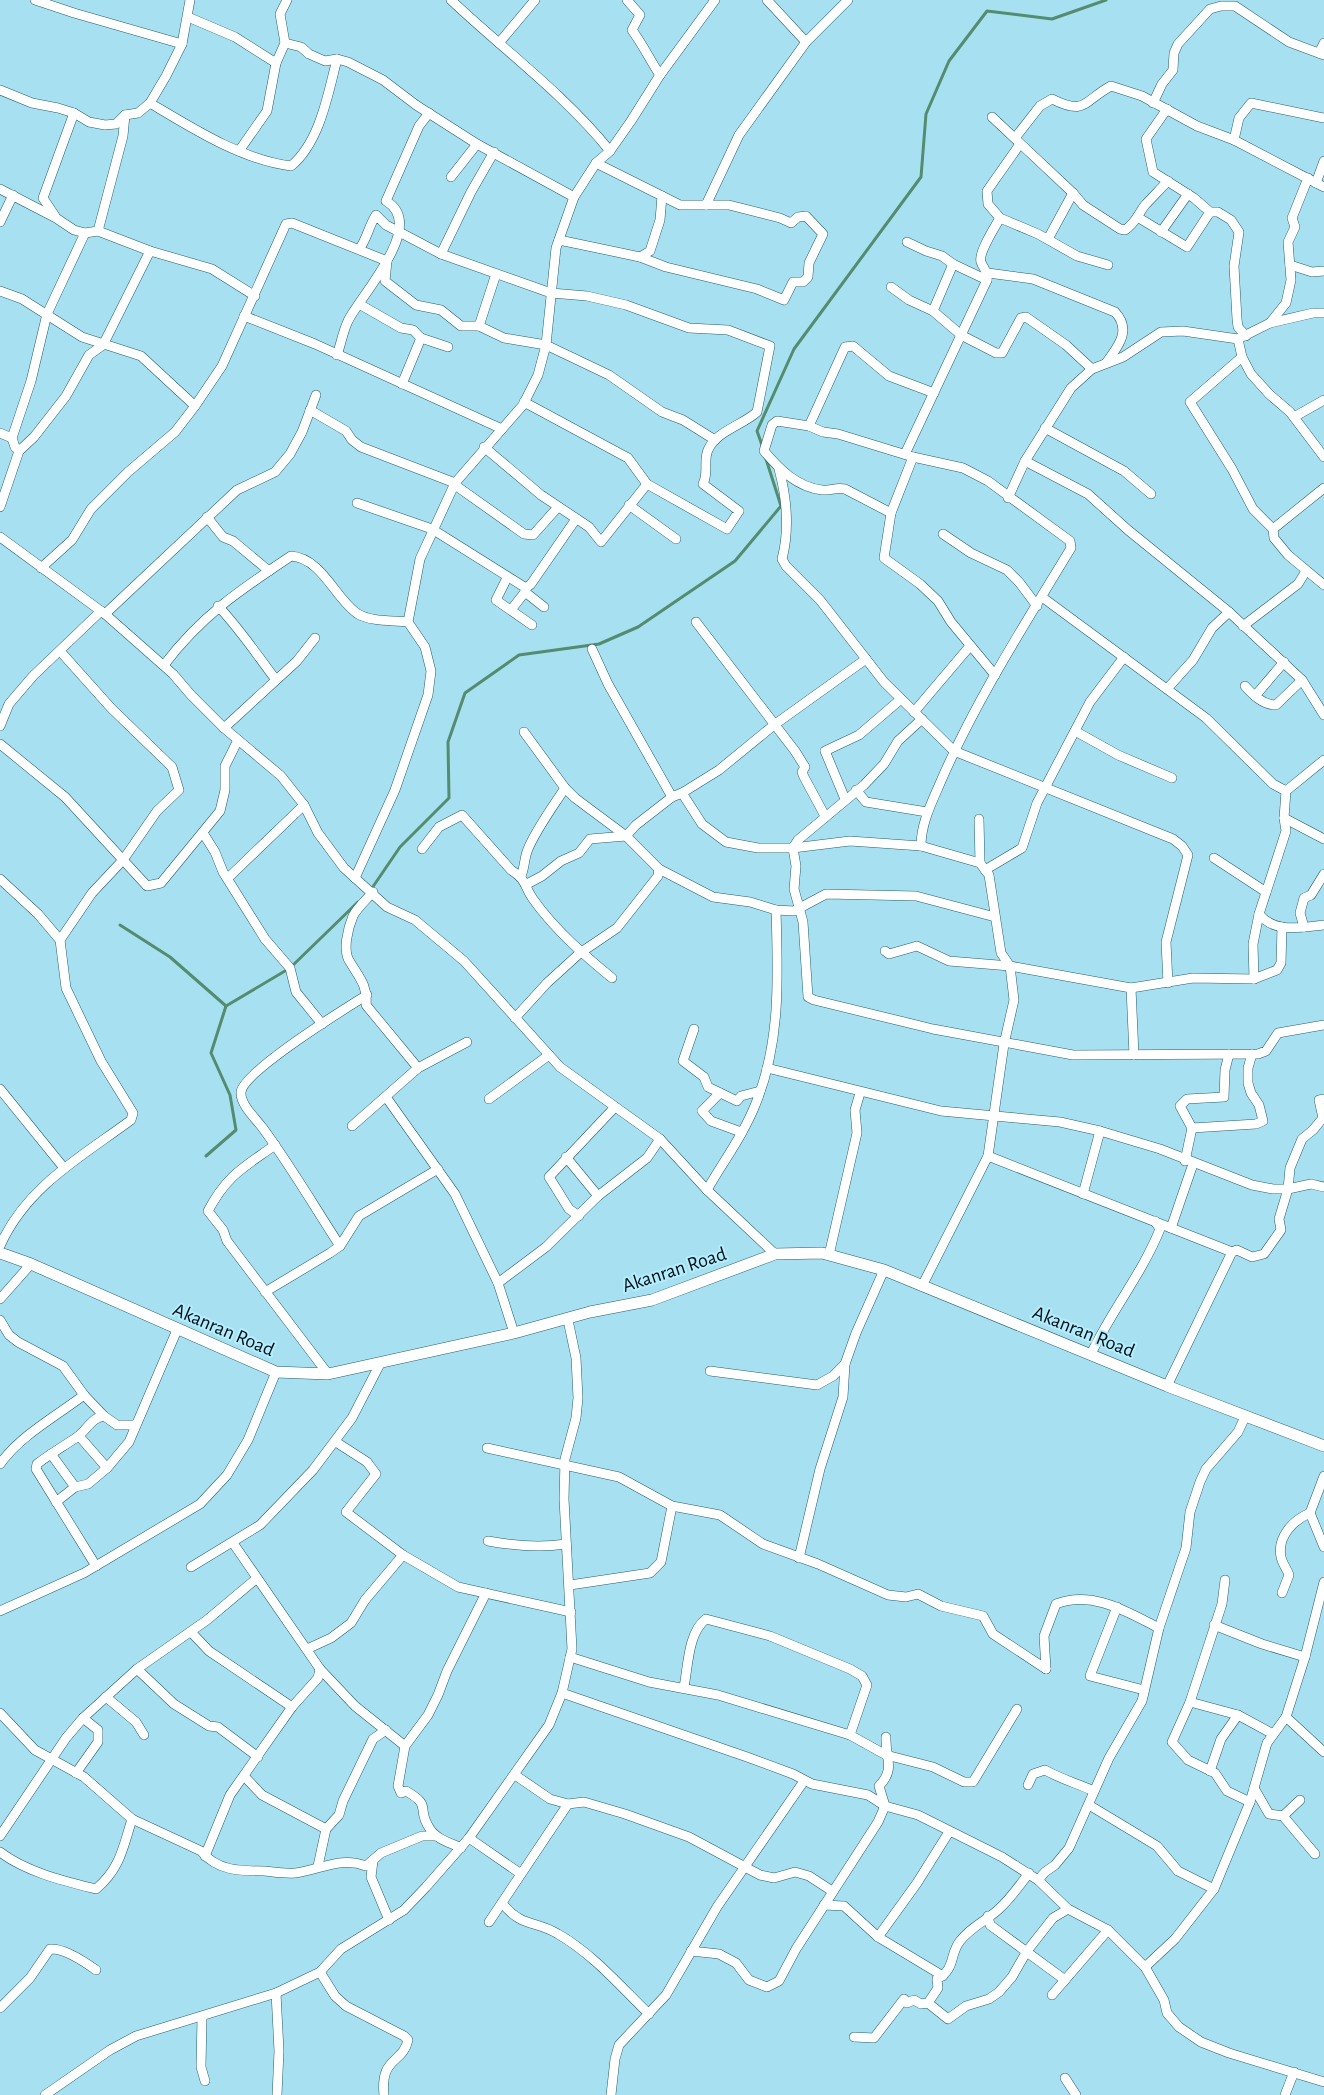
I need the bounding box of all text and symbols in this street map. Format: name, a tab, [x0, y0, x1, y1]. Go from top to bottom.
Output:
street label: Akanran Road	[620, 1244, 729, 1296]
street label: Akanran Road	[170, 1300, 277, 1360]
street label: Akanran Road	[1030, 1302, 1138, 1361]

